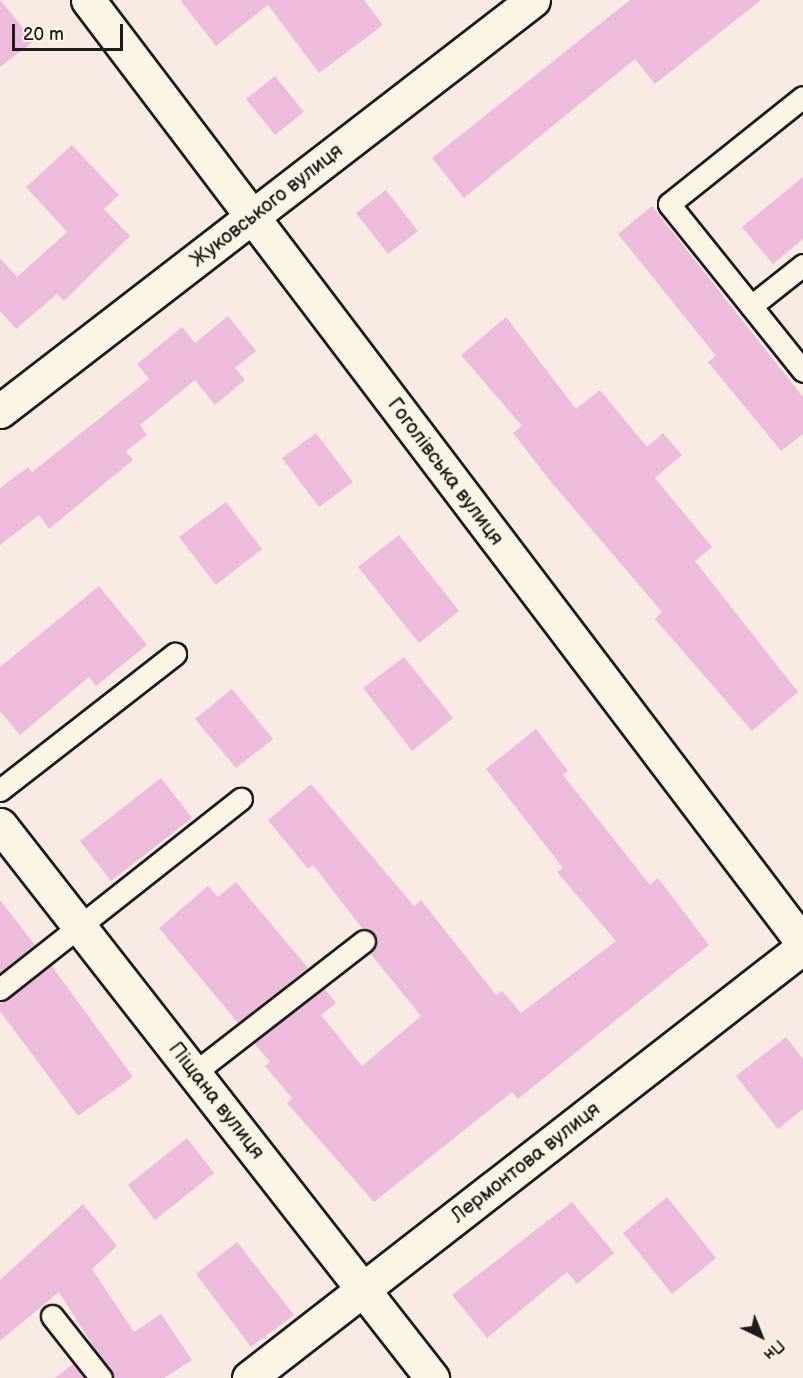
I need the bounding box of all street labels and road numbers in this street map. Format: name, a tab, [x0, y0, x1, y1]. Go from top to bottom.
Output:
street label: Жуковського вулиця	[186, 139, 348, 273]
street label: Гоголівська вулиця	[382, 394, 508, 550]
street label: Піщана вулиця	[163, 1038, 269, 1164]
street label: Лермонтова вулиця	[447, 1097, 605, 1229]

